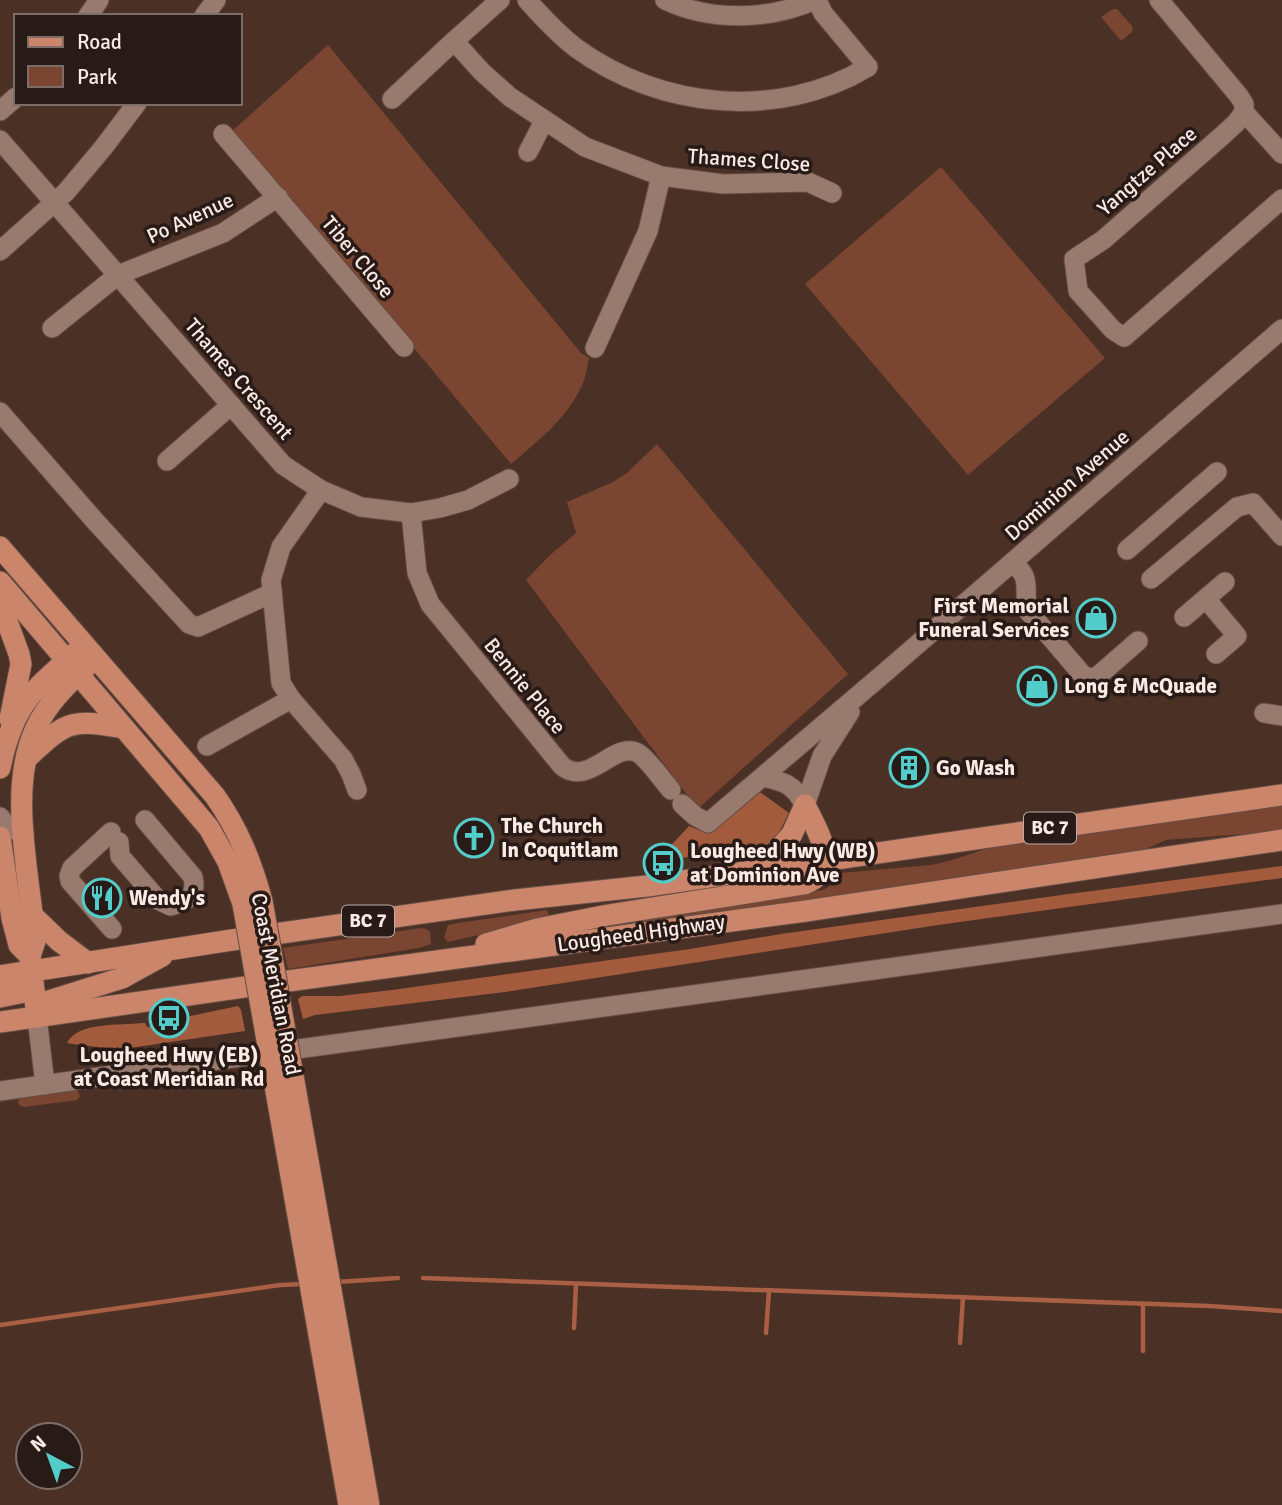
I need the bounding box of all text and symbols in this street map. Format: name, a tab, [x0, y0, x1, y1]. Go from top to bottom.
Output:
legend	[14, 14, 242, 105]
text: Road	[77, 29, 122, 55]
text: Park	[77, 64, 118, 90]
street label: Yangtze Place	[1092, 121, 1202, 221]
street label: Thames Close	[687, 143, 811, 177]
street label: Po Avenue	[143, 187, 237, 249]
street label: Tiber Close	[316, 211, 400, 303]
street label: Thames Crescent	[179, 313, 299, 445]
street label: Dominion Avenue	[999, 424, 1135, 546]
place label: First Memorial Funeral Services	[918, 593, 1069, 643]
shop icon: First Memorial Funeral Services	[1075, 597, 1117, 639]
street label: Bennie Place	[478, 633, 572, 739]
shop icon: Long & McQuade	[1016, 665, 1058, 707]
place label: Long & McQuade	[1064, 673, 1217, 699]
building icon: Go Wash	[888, 747, 930, 789]
place label: Go Wash	[936, 755, 1015, 781]
place label: The Church In Coquitlam	[501, 813, 619, 863]
road number: BC 7	[1024, 813, 1076, 844]
church icon: The Church In Coquitlam	[453, 817, 495, 859]
place label: Lougheed Hwy (WB) at Dominion Ave	[690, 838, 876, 888]
bus stop icon: Lougheed Hwy (WB) at Dominion Ave	[642, 842, 684, 884]
restaurant icon: Wendy's	[81, 877, 123, 919]
place label: Wendy's	[129, 885, 205, 911]
street label: Coast Meridian Road	[246, 891, 306, 1077]
road number: BC 7	[342, 906, 394, 937]
street label: Lougheed Highway	[555, 908, 727, 958]
bus stop icon: Lougheed Hwy (EB) at Coast Meridian Rd	[148, 997, 190, 1039]
place label: Lougheed Hwy (EB) at Coast Meridian Rd	[74, 1042, 264, 1092]
north arrow	[14, 1421, 84, 1491]
text: N	[26, 1431, 51, 1457]

